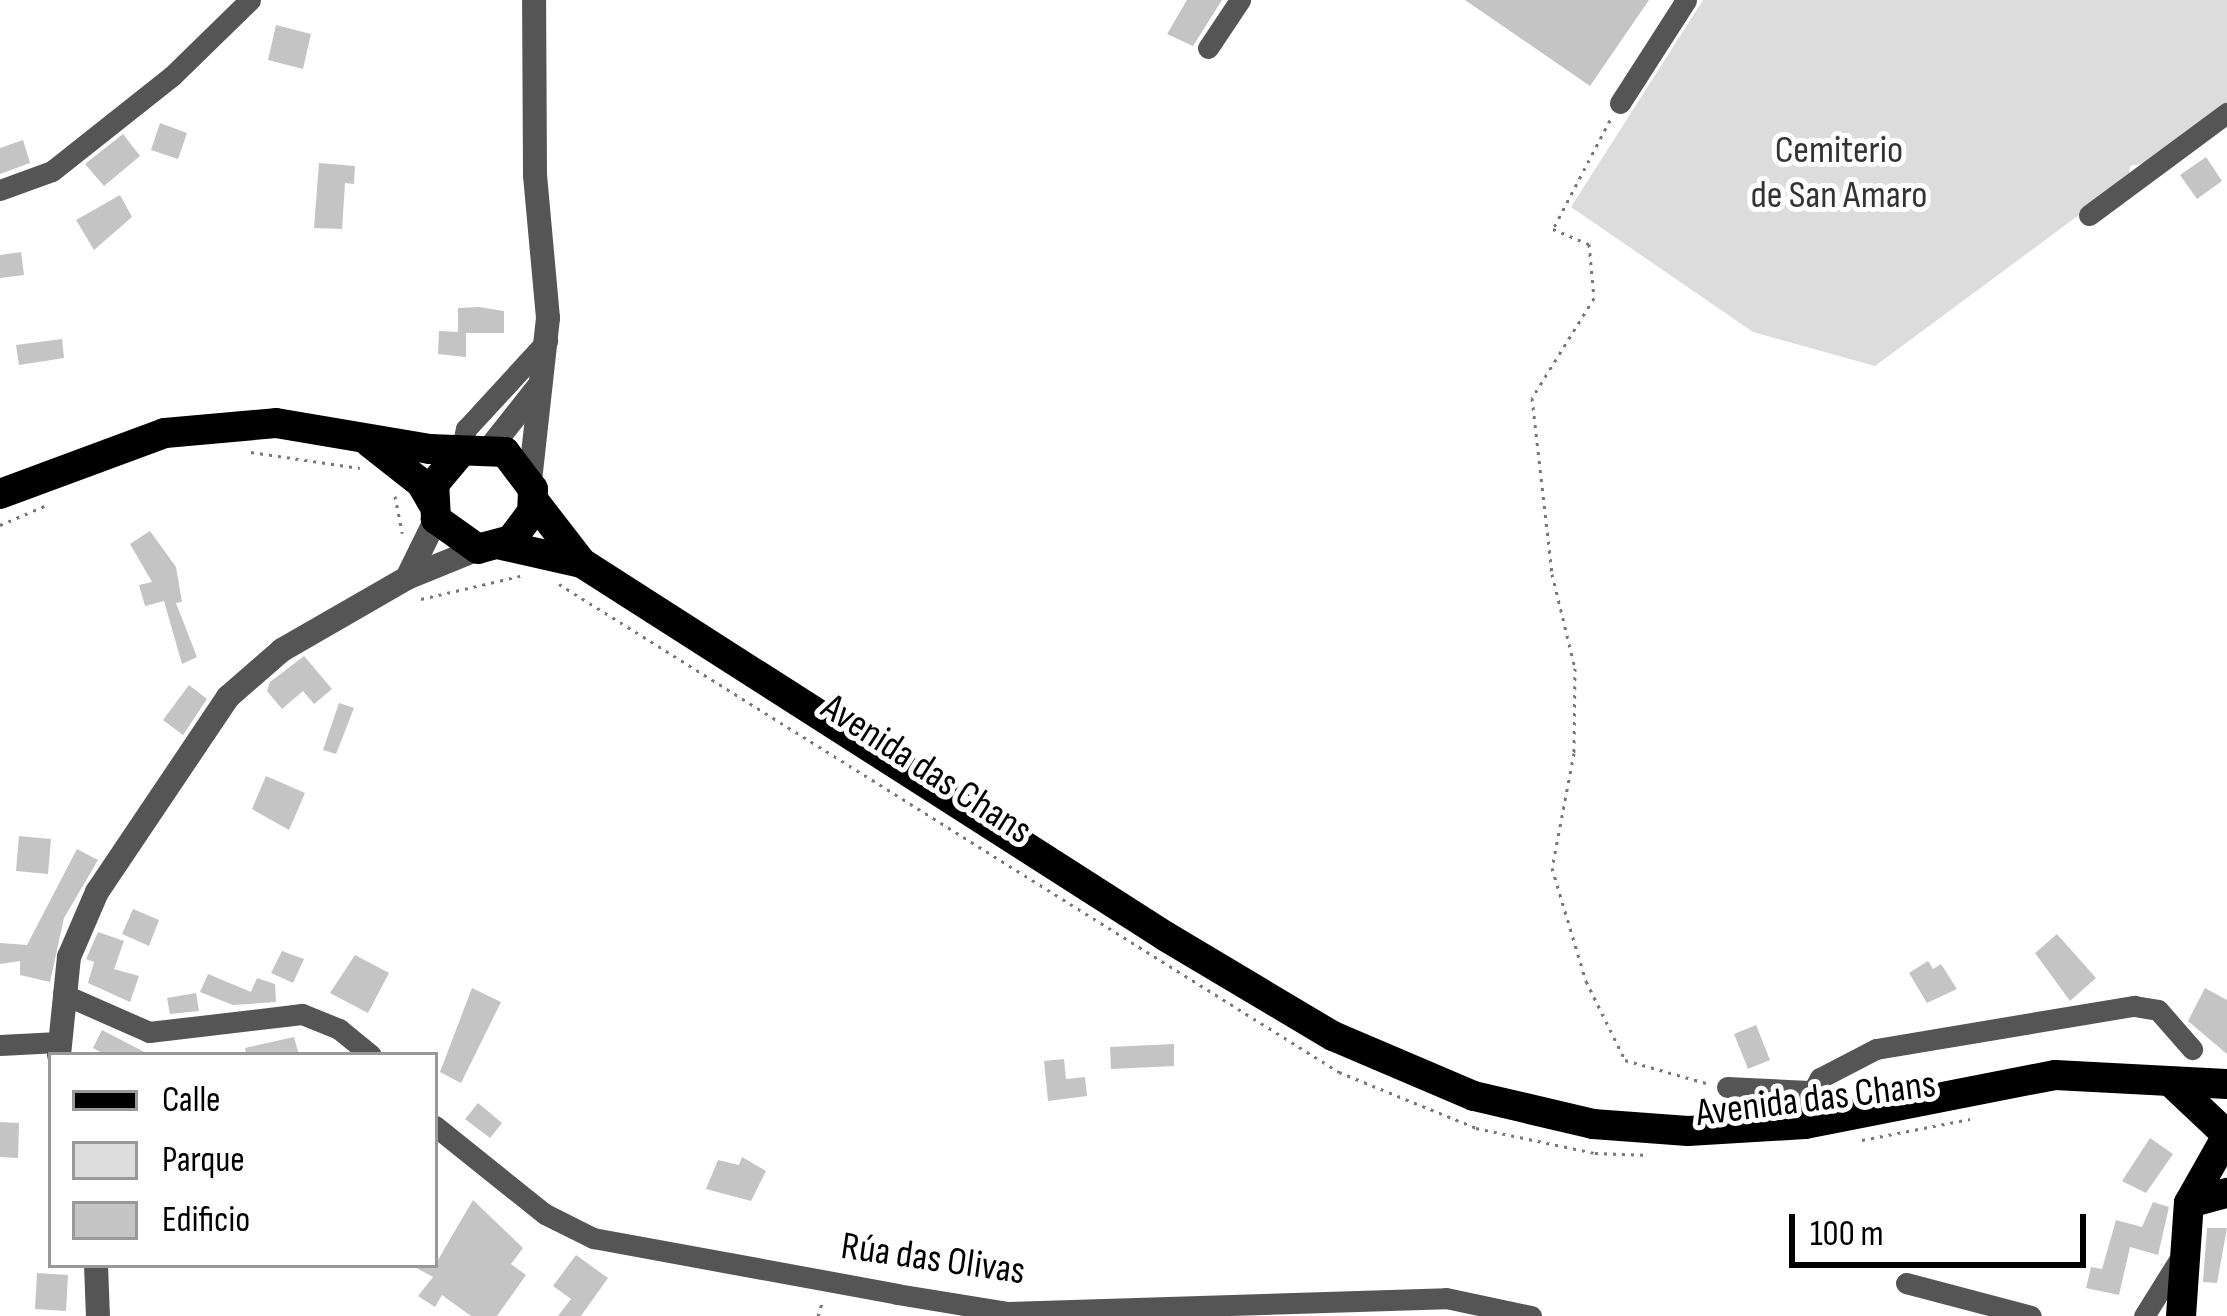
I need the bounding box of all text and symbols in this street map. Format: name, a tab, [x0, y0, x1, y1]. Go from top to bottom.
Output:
park label: Cemiterio de San Amaro	[1751, 129, 1927, 220]
street label: Avenida das Chans	[812, 685, 1040, 855]
legend	[48, 1052, 438, 1268]
street label: Avenida das Chans	[1694, 1062, 1938, 1138]
text: Calle	[162, 1079, 221, 1122]
text: Parque	[162, 1139, 245, 1182]
scale bar	[1795, 1190, 2092, 1264]
text: Edificio	[162, 1199, 250, 1242]
text: 100 m	[1810, 1213, 1884, 1256]
street label: Rúa das Olivas	[838, 1224, 1028, 1296]

